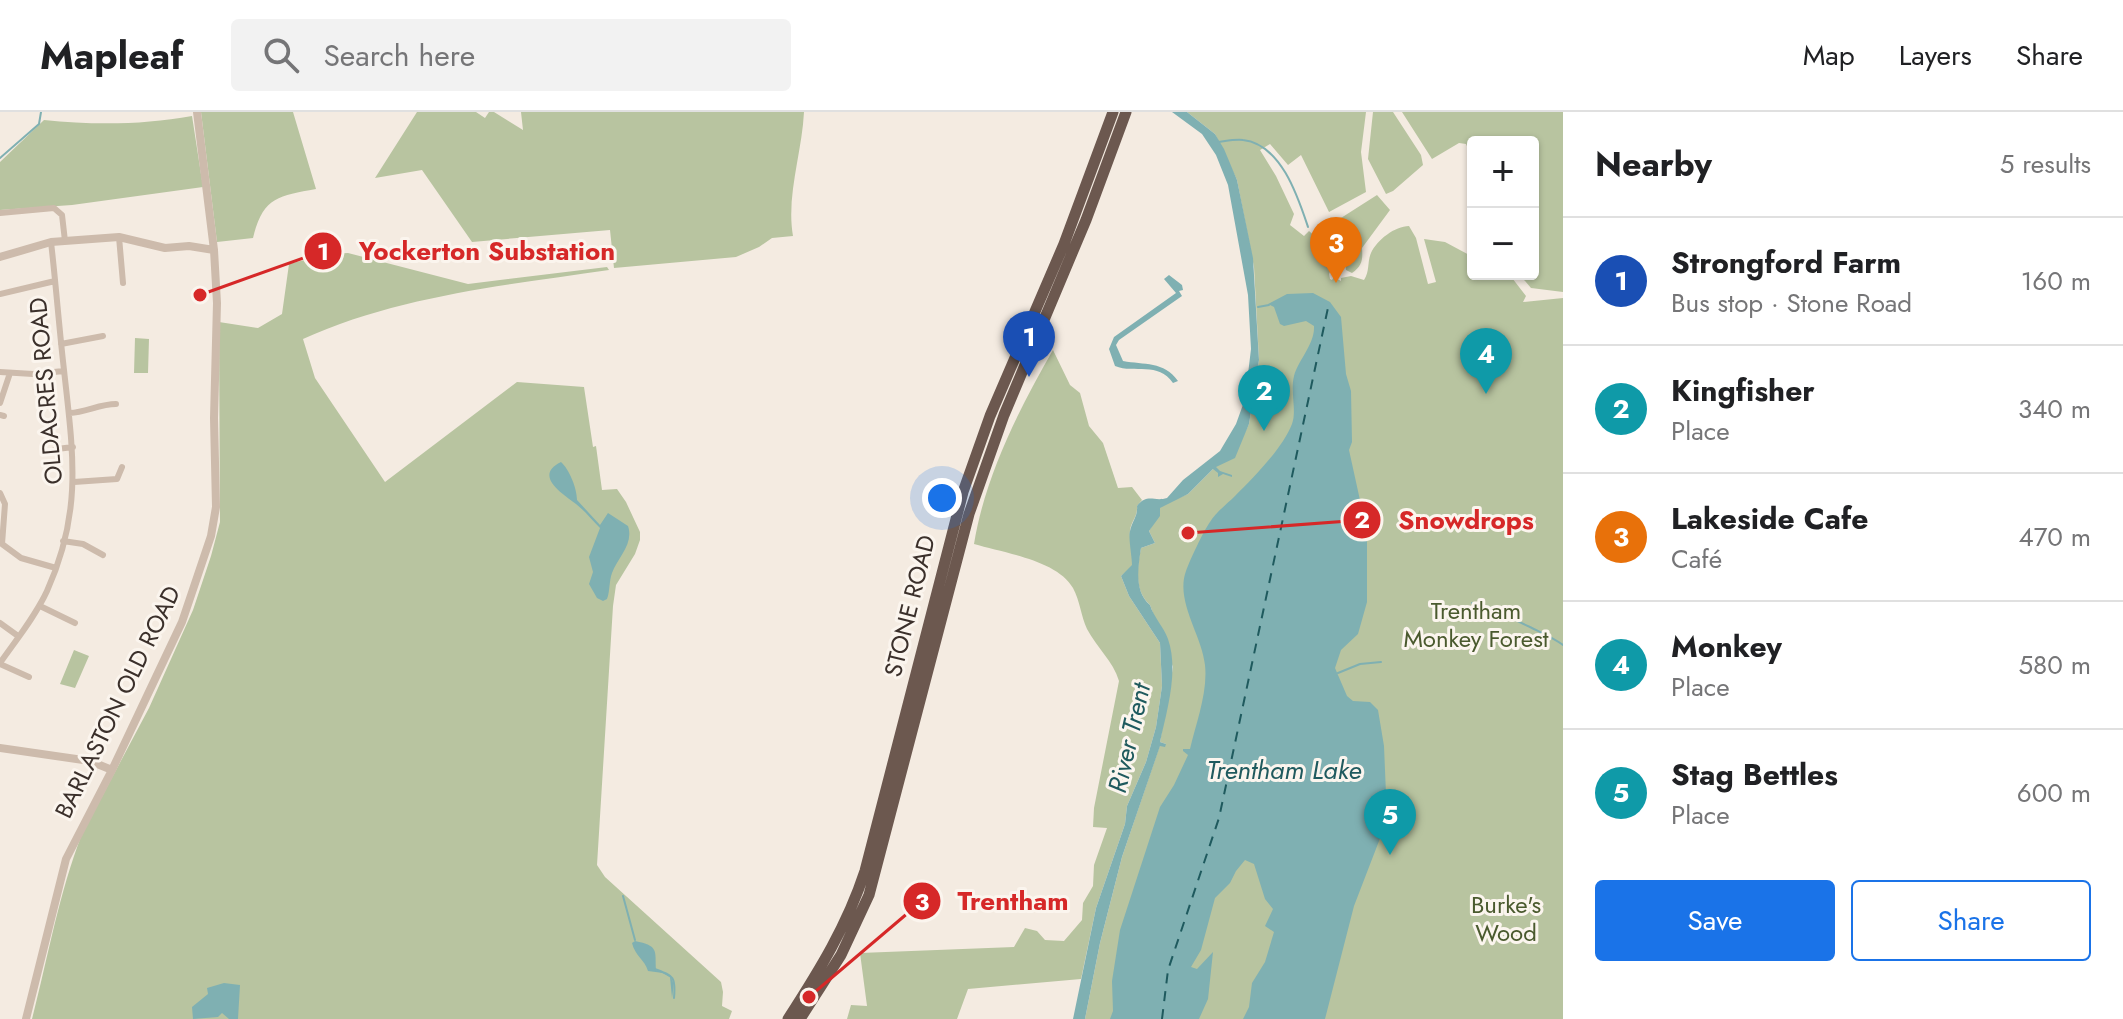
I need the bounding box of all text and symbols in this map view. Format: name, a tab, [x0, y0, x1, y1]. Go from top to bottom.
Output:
search box	[231, 19, 791, 91]
text: Mapleaf	[40, 28, 183, 83]
icon: search	[259, 33, 303, 77]
text: Search here	[323, 34, 475, 77]
text: Map	[1803, 35, 1855, 76]
text: Layers	[1899, 35, 1972, 76]
text: Share	[2016, 35, 2083, 76]
map controls	[1467, 136, 1539, 280]
button: +	[1467, 136, 1539, 208]
text: Nearby	[1595, 140, 1712, 189]
text: 5 results	[2000, 145, 2091, 183]
button: −	[1467, 208, 1539, 280]
pin: 3	[1310, 217, 1362, 283]
callout: Yockerton Substation	[303, 226, 632, 276]
text: Yockerton Substation	[358, 232, 615, 270]
text: 1	[317, 234, 329, 269]
text: Strongford Farm	[1671, 241, 1901, 284]
text: 1	[1614, 262, 1628, 300]
text: 160 m	[2021, 262, 2091, 300]
text: Bus stop · Stone Road	[1671, 284, 1912, 322]
street label: OLDACRES ROAD	[20, 296, 71, 486]
pin: 1	[1003, 311, 1055, 377]
pin: 4	[1460, 328, 1512, 394]
pin: 2	[1238, 365, 1290, 431]
text: Kingfisher	[1671, 369, 1815, 412]
text: 2	[1612, 390, 1630, 428]
text: 340 m	[2018, 390, 2091, 428]
text: Place	[1671, 412, 1730, 450]
your location	[922, 478, 962, 518]
callout: Snowdrops	[1342, 495, 1550, 545]
text: Lakeside Cafe	[1671, 497, 1868, 540]
text: Snowdrops	[1398, 501, 1534, 539]
text: 2	[1354, 502, 1370, 537]
text: 3	[1613, 518, 1629, 556]
text: 470 m	[2019, 518, 2091, 556]
street label: STONE ROAD	[875, 531, 944, 680]
text: Café	[1671, 540, 1722, 578]
street label: BARLASTON OLD ROAD	[46, 580, 189, 824]
park label: Trentham Monkey Forest	[1403, 593, 1549, 656]
text: Monkey	[1671, 625, 1782, 668]
text: 4	[1612, 646, 1630, 684]
text: 580 m	[2018, 646, 2091, 684]
text: Place	[1671, 668, 1730, 706]
water label: River Trent	[1098, 678, 1160, 796]
water label: Trentham Lake	[1207, 751, 1361, 789]
text: Stag Bettles	[1671, 753, 1838, 796]
text: 5	[1613, 774, 1629, 812]
text: 600 m	[2017, 774, 2091, 812]
pin: 5	[1364, 789, 1416, 855]
text: Place	[1671, 796, 1730, 834]
callout: Trentham	[902, 876, 1085, 926]
button: Save	[1595, 880, 1835, 961]
button: Share	[1851, 880, 2091, 961]
text: Trentham	[957, 882, 1069, 920]
text: 3	[915, 884, 930, 919]
park label: Burke's Wood	[1471, 887, 1541, 950]

